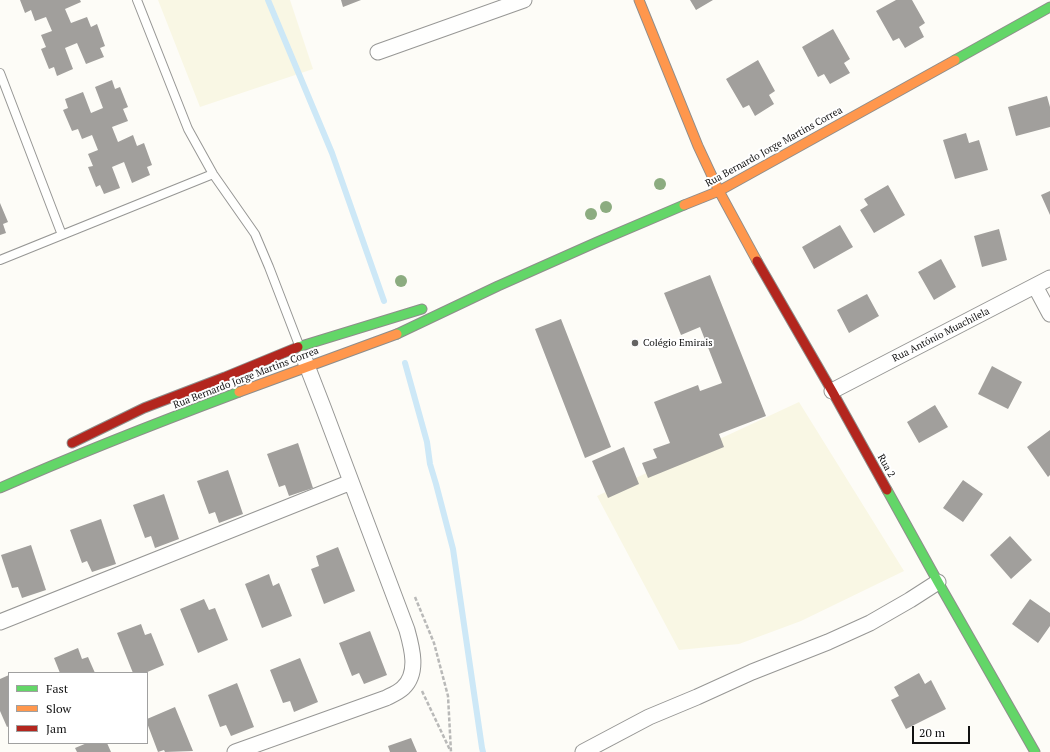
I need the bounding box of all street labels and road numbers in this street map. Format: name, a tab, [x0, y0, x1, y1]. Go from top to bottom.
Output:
street label: Rua Bernardo Jorge Martins Correa	[703, 104, 845, 190]
street label: Rua António Muachilela	[890, 305, 992, 365]
street label: Rua Bernardo Jorge Martins Correa	[172, 345, 320, 411]
street label: Rua 2	[875, 452, 897, 480]

